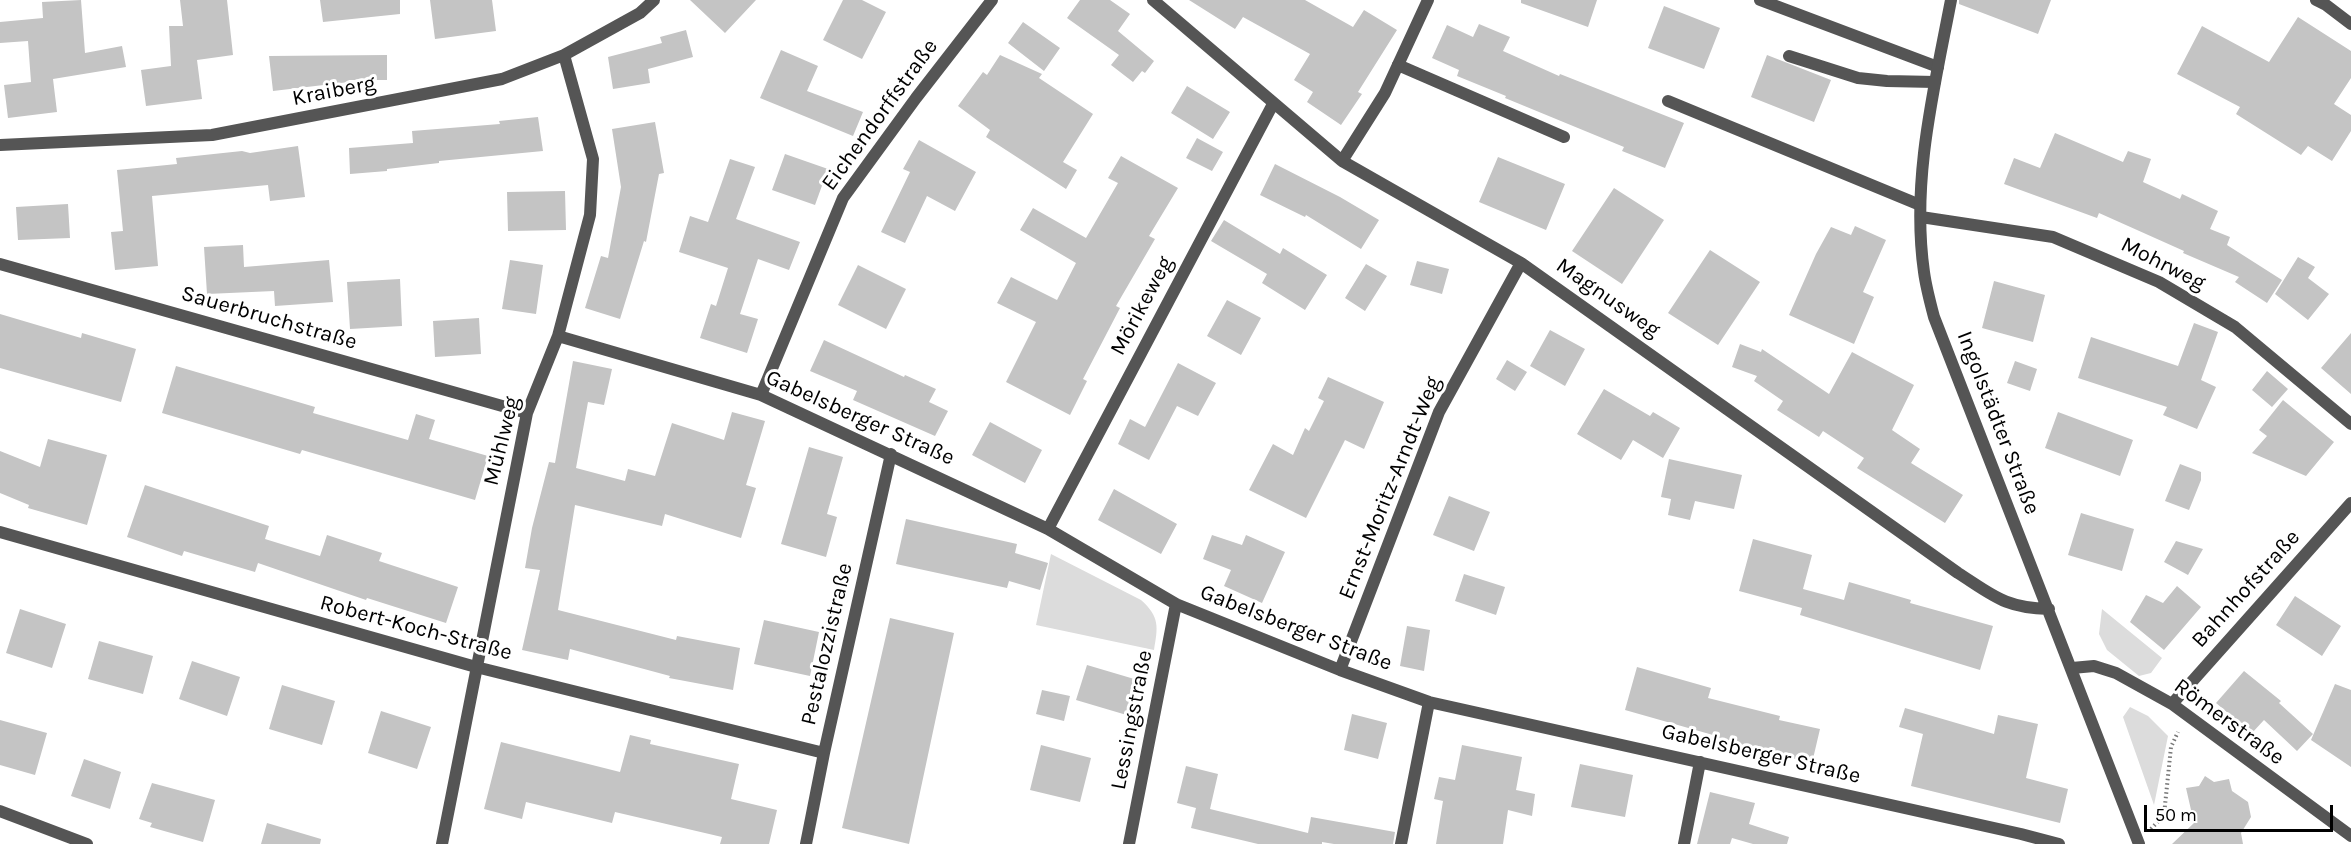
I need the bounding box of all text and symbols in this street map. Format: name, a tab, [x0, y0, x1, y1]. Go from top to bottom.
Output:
street label: Eichendorffstraße	[816, 34, 944, 196]
street label: Kraiberg	[290, 70, 378, 112]
street label: Mohrweg	[2116, 231, 2210, 297]
street label: Mörikeweg	[1105, 252, 1179, 360]
street label: Magnusweg	[1551, 252, 1665, 344]
street label: Sauerbruchstraße	[178, 280, 360, 356]
street label: Ingolstädter Straße	[1951, 328, 2045, 518]
street label: Gabelsberger Straße	[762, 365, 958, 471]
street label: Ernst-Moritz-Arndt-Weg	[1333, 373, 1447, 603]
street label: Mühlweg	[478, 394, 526, 488]
street label: Bahnhofstraße	[2186, 525, 2306, 653]
street label: Pestalozzistraße	[795, 560, 859, 728]
street label: Gabelsberger Straße	[1196, 579, 1396, 677]
street label: Robert-Koch-Straße	[317, 590, 515, 666]
street label: Lessingstraße	[1106, 648, 1158, 792]
street label: Römerstraße	[2169, 673, 2289, 771]
street label: Gabelsberger Straße	[1659, 718, 1863, 790]
scale bar	[2147, 793, 2336, 831]
text: 50 m	[2155, 804, 2197, 826]

